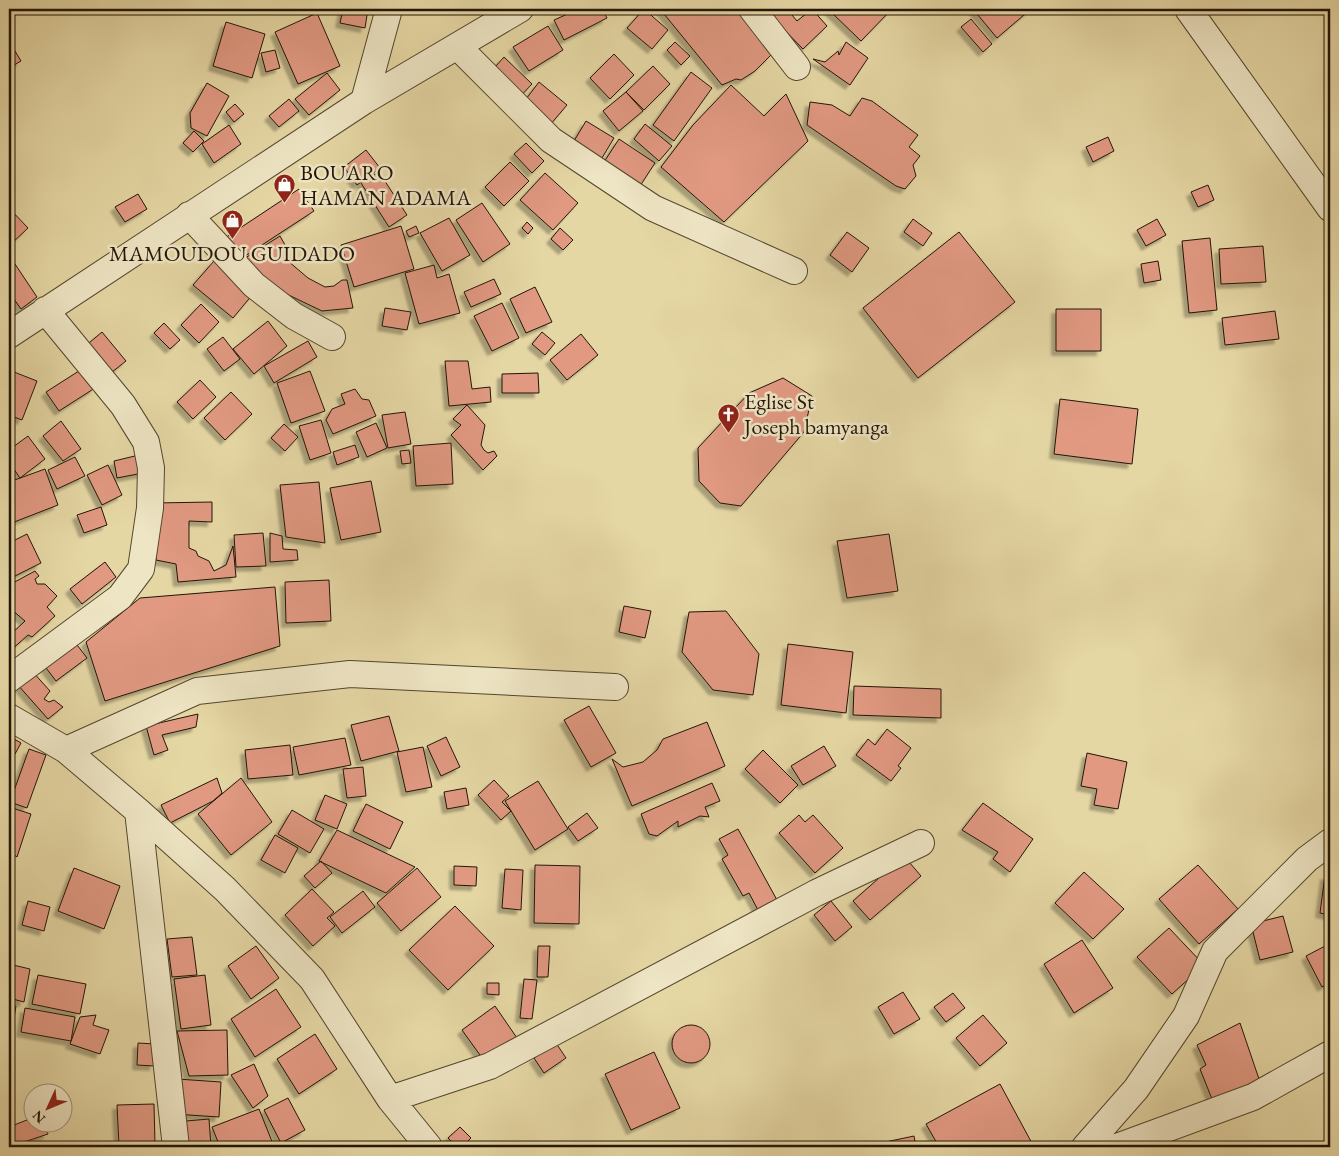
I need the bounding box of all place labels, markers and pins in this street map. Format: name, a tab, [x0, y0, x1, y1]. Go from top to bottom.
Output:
place label: BOUARO HAMAN ADAMA	[300, 158, 472, 212]
shop icon: BOUARO HAMAN ADAMA	[272, 173, 296, 204]
shop icon: MAMOUDOU GUIDADO	[220, 208, 244, 239]
place label: MAMOUDOU GUIDADO	[109, 239, 355, 268]
place label: Eglise St Joseph bamyanga	[742, 387, 889, 441]
church icon: Eglise St Joseph bamyanga	[716, 402, 740, 433]

